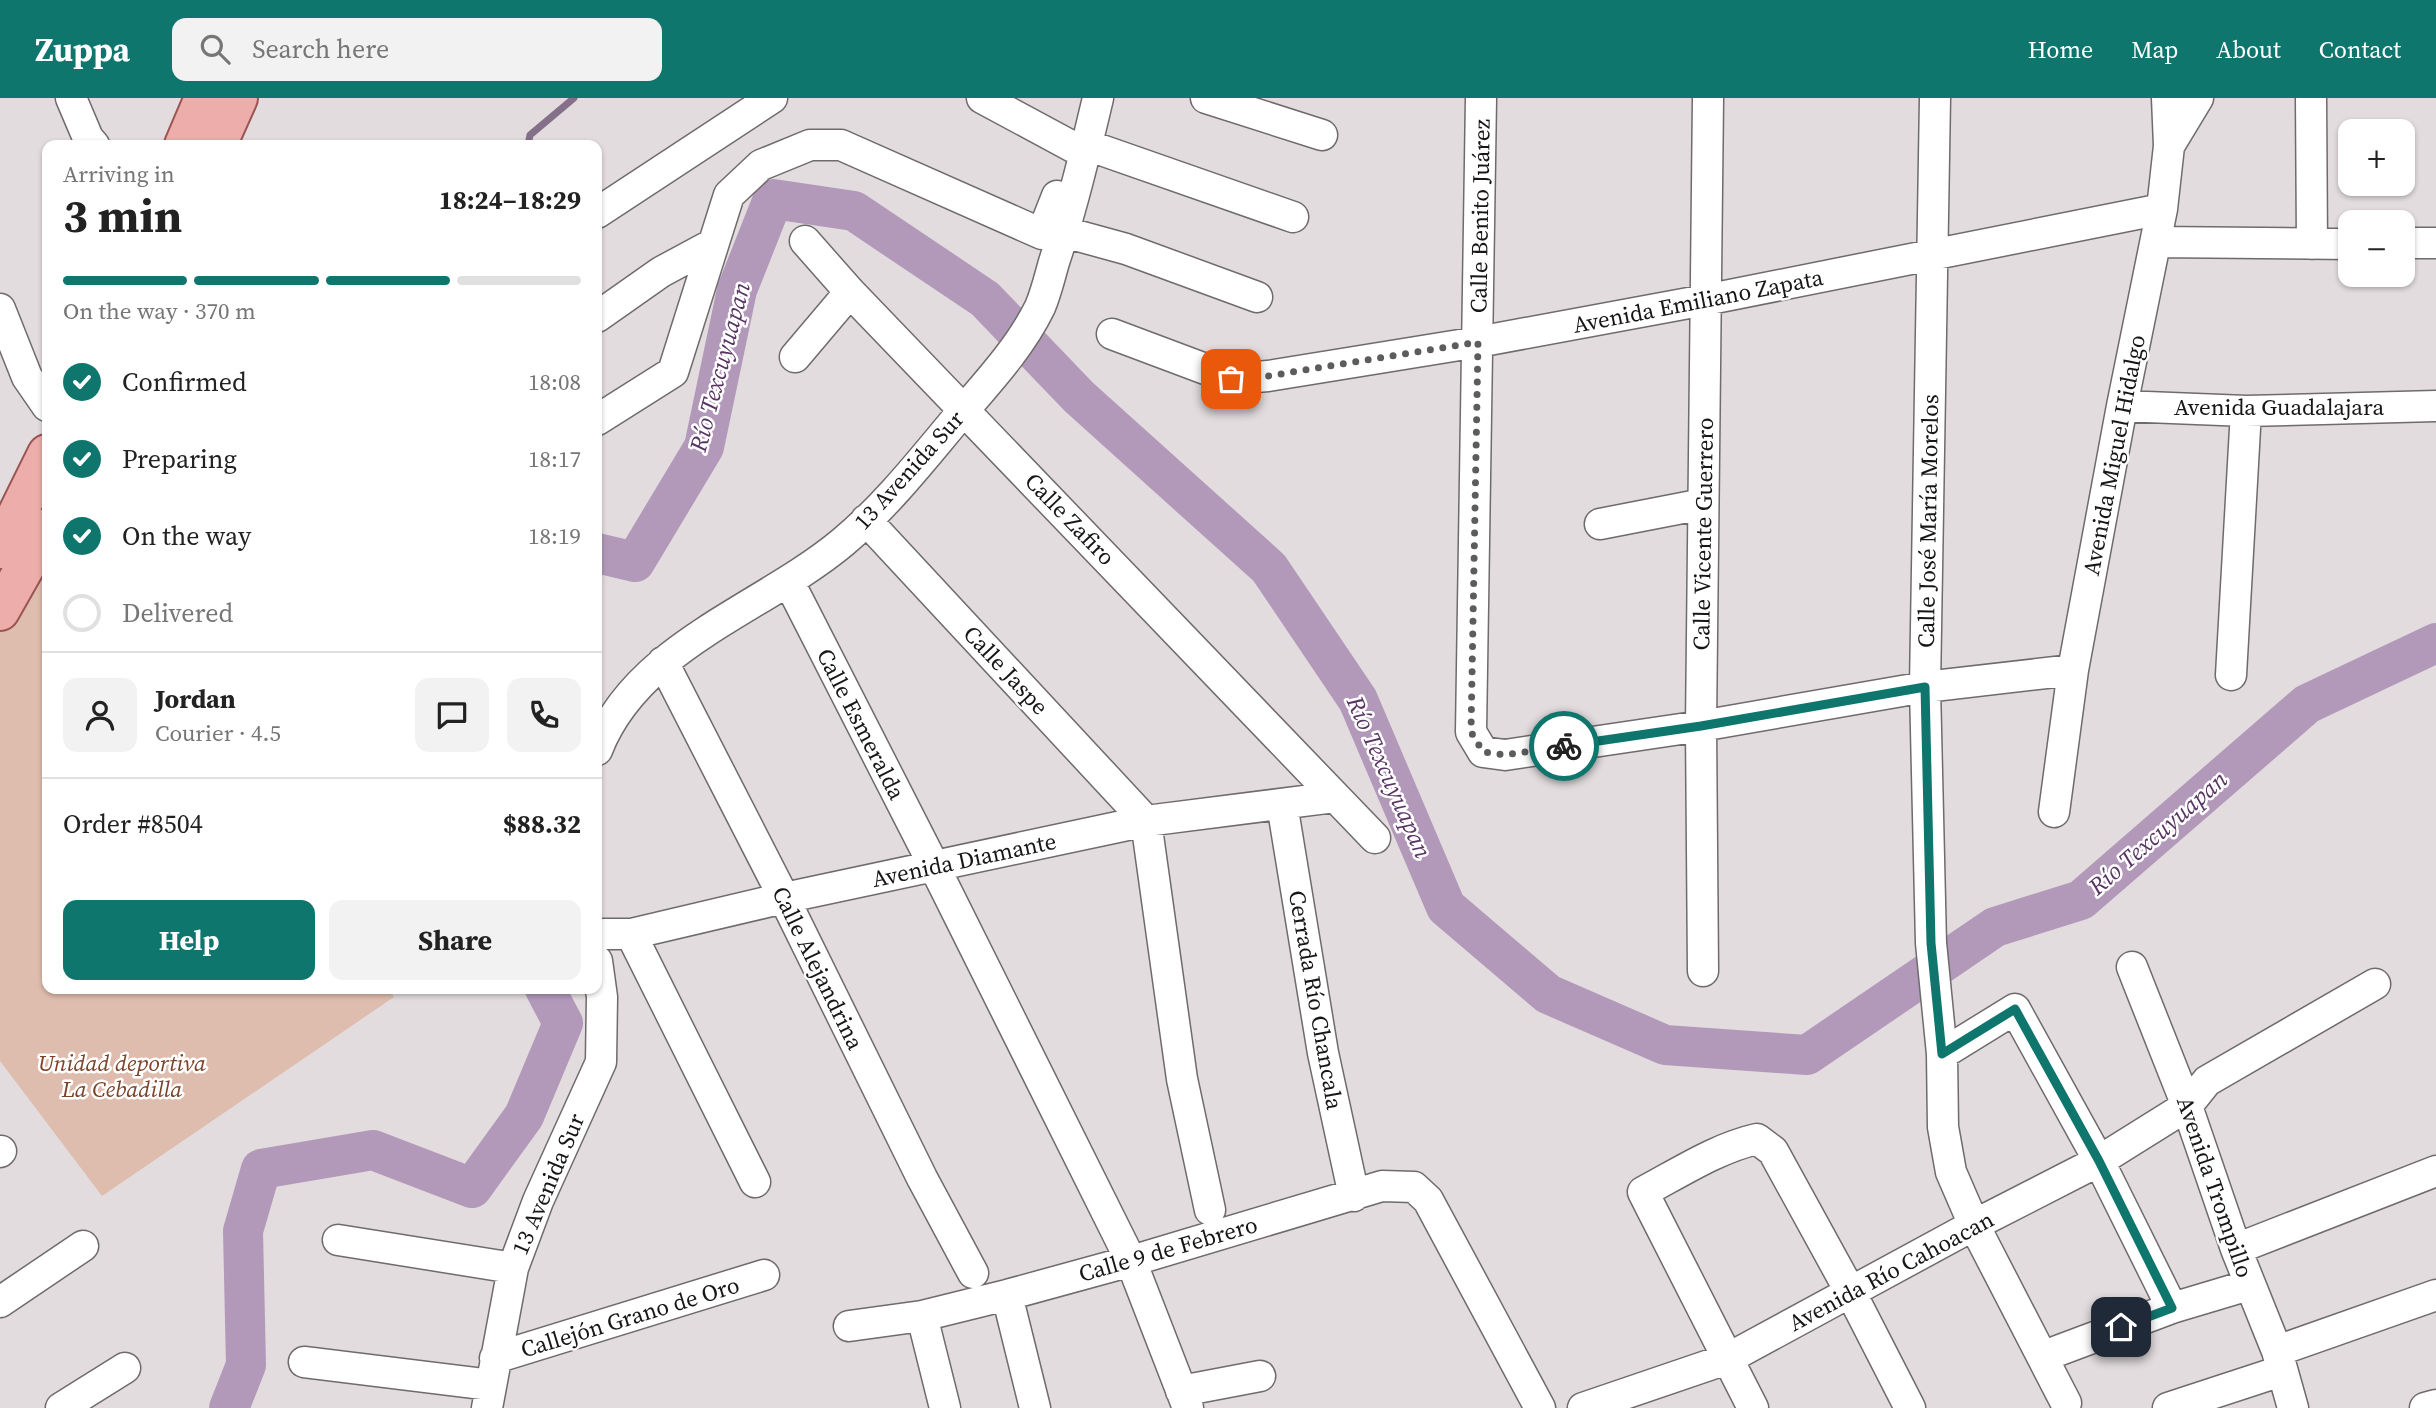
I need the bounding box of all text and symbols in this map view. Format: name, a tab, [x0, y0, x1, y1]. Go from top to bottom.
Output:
search box	[172, 18, 662, 81]
text: Zuppa	[35, 27, 130, 72]
icon: search	[196, 30, 234, 68]
text: Search here	[252, 31, 389, 67]
text: Home	[2028, 33, 2093, 66]
text: Map	[2131, 33, 2178, 66]
text: About	[2216, 33, 2281, 66]
text: Contact	[2319, 33, 2401, 66]
street label: Calle Benito Juárez	[1462, 119, 1498, 313]
map controls	[2338, 119, 2415, 287]
button: +	[2338, 119, 2415, 196]
text: Arriving in	[63, 158, 175, 190]
text: 18:24–18:29	[439, 182, 581, 218]
text: 3 min	[63, 184, 182, 247]
button: −	[2338, 210, 2415, 287]
street label: Avenida Emiliano Zapata	[1570, 261, 1826, 341]
water label: Río Texcuyuapan	[681, 278, 758, 456]
text: On the way · 370 m	[63, 295, 256, 327]
street label: Avenida Miguel Hidalgo	[2075, 332, 2153, 578]
pin	[1201, 349, 1261, 409]
icon: bag	[1212, 360, 1250, 398]
icon: check	[63, 363, 101, 401]
text: Confirmed	[122, 364, 247, 400]
text: 18:08	[528, 366, 581, 398]
street label: Avenida Guadalajara	[2174, 391, 2384, 423]
street label: Calle José María Morelos	[1910, 394, 1946, 648]
street label: 13 Avenida Sur	[847, 403, 971, 537]
street label: Calle Vicente Guerrero	[1685, 417, 1721, 651]
icon: check	[63, 440, 101, 478]
text: Preparing	[122, 441, 237, 477]
text: 18:17	[528, 443, 581, 475]
street label: Calle Zafiro	[1018, 466, 1122, 572]
icon: check	[63, 517, 101, 555]
text: On the way	[122, 518, 251, 554]
text: 18:19	[528, 520, 581, 552]
text: Delivered	[122, 595, 233, 631]
street label: Calle Jaspe	[956, 618, 1056, 722]
street label: Calle Esmeralda	[809, 643, 913, 805]
button: person	[63, 678, 137, 752]
button: chat	[415, 678, 489, 752]
button: phone	[507, 678, 581, 752]
text: Jordan	[155, 681, 236, 717]
water label: Río Texcuyuapan	[1339, 690, 1440, 863]
courier	[1529, 711, 1599, 781]
text: Courier · 4.5	[155, 717, 281, 749]
icon: bike	[1545, 727, 1583, 765]
water label: Río Texcuyuapan	[2080, 763, 2235, 903]
text: Order #8504	[63, 806, 203, 842]
text: $88.32	[503, 806, 581, 842]
street label: Avenida Diamante	[869, 825, 1059, 895]
street label: Calle Alejandrina	[765, 881, 872, 1055]
street label: Cerrada Río Chancala	[1281, 888, 1351, 1112]
button: Help	[63, 900, 315, 980]
button: Share	[329, 900, 581, 980]
park label: Unidad deportiva La Cebadilla	[38, 1047, 206, 1105]
street label: Avenida Trompillo	[2169, 1092, 2261, 1282]
street label: 13 Avenida Sur	[504, 1108, 592, 1260]
street label: Avenida Río Cahoacan	[1783, 1203, 1999, 1339]
street label: Calle 9 de Febrero	[1075, 1208, 1261, 1290]
street label: Callejón Grano de Oro	[517, 1268, 743, 1366]
pin	[2091, 1297, 2151, 1357]
icon: home	[2102, 1308, 2140, 1346]

